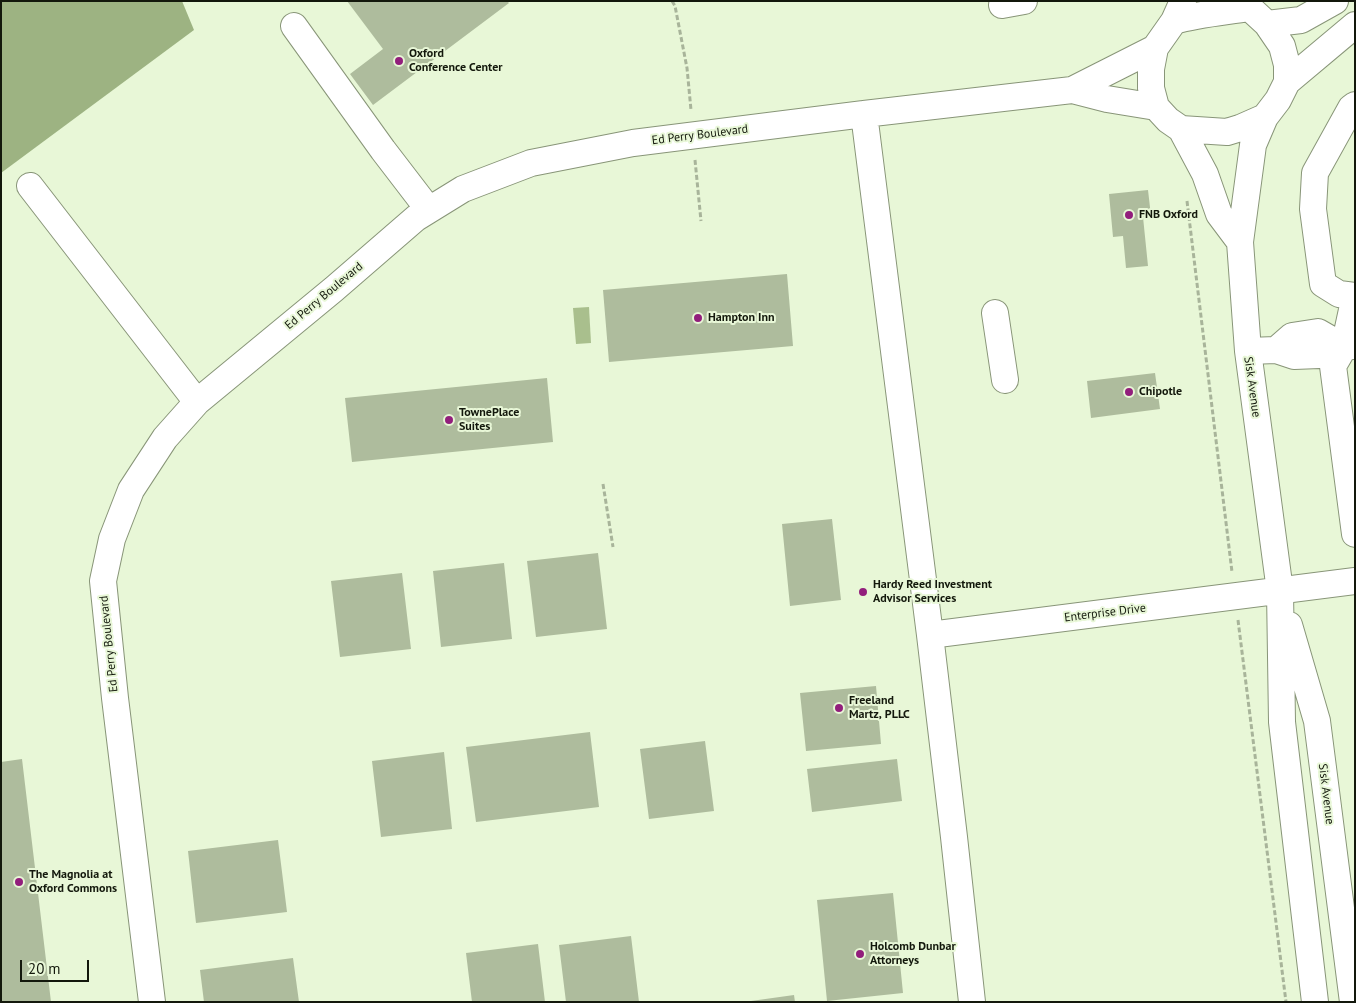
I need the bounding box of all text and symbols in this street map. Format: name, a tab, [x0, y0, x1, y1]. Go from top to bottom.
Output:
place label: Oxford Conference Center	[409, 47, 502, 75]
marker: Oxford Conference Center	[393, 55, 405, 67]
street label: Ed Perry Boulevard	[651, 122, 749, 148]
place label: FNB Oxford	[1139, 208, 1198, 222]
marker: FNB Oxford	[1123, 209, 1135, 221]
street label: Ed Perry Boulevard	[282, 259, 366, 333]
place label: Hampton Inn	[708, 311, 775, 325]
marker: Hampton Inn	[692, 312, 704, 324]
street label: Sisk Avenue	[1241, 356, 1263, 418]
place label: Chipotle	[1139, 385, 1182, 399]
marker: Chipotle	[1123, 386, 1135, 398]
place label: TownePlace Suites	[459, 406, 519, 434]
marker: TownePlace Suites	[443, 414, 455, 426]
place label: Hardy Reed Investment Advisor Services	[873, 578, 992, 606]
marker: Hardy Reed Investment Advisor Services	[857, 586, 869, 598]
street label: Ed Perry Boulevard	[97, 595, 121, 693]
street label: Enterprise Drive	[1063, 601, 1147, 625]
place label: Freeland Martz, PLLC	[849, 694, 910, 722]
marker: Freeland Martz, PLLC	[833, 702, 845, 714]
street label: Sisk Avenue	[1315, 763, 1337, 825]
place label: The Magnolia at Oxford Commons	[29, 868, 117, 896]
marker: The Magnolia at Oxford Commons	[13, 876, 25, 888]
place label: Holcomb Dunbar Attorneys	[870, 940, 956, 968]
marker: Holcomb Dunbar Attorneys	[854, 948, 866, 960]
scale bar	[22, 950, 91, 982]
text: 20 m	[28, 959, 61, 978]

